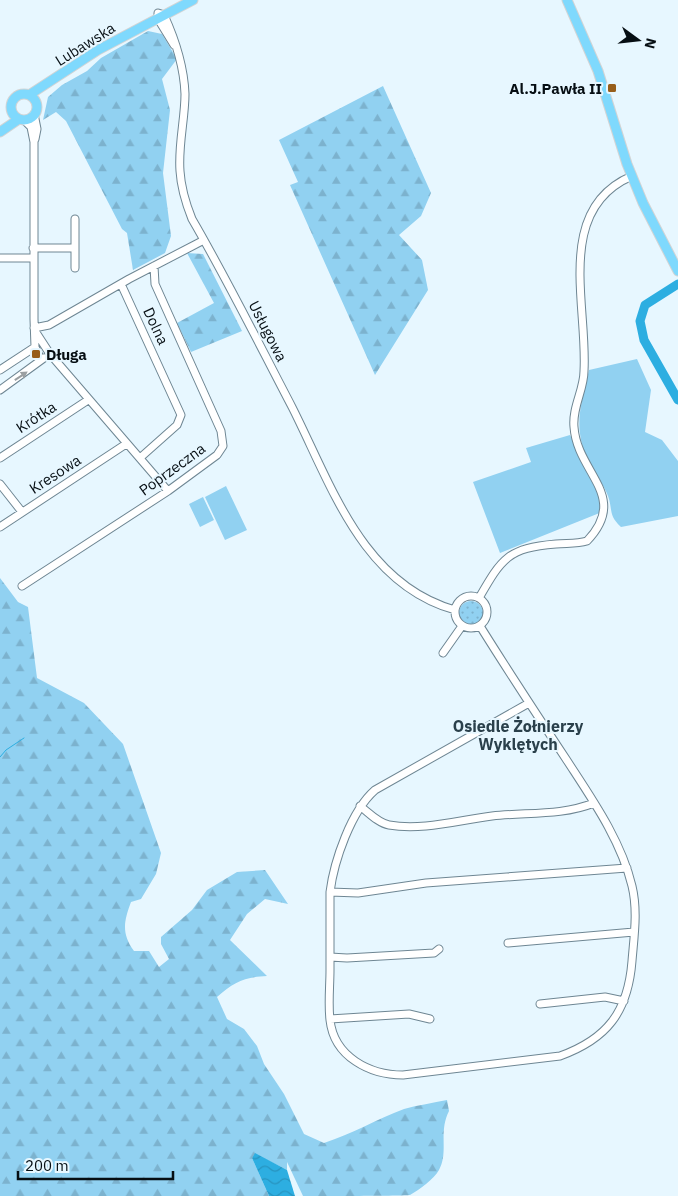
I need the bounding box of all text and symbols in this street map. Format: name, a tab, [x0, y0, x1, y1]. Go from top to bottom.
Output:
north arrow	[613, 15, 663, 65]
street label: Lubawska	[51, 18, 119, 70]
text: N	[641, 36, 661, 51]
place label: Al.J.Pawła II	[509, 79, 602, 98]
marker: Al.J.Pawła II	[606, 82, 618, 94]
street label: Usługowa	[245, 297, 291, 365]
street label: Dolna	[139, 304, 173, 348]
place label: Długa	[46, 345, 87, 364]
marker: Długa	[30, 348, 42, 360]
one-way arrow	[14, 371, 28, 381]
street label: Krótka	[12, 397, 60, 437]
street label: Poprzeczna	[135, 439, 209, 499]
street label: Kresowa	[25, 450, 85, 498]
district label: Osiedle Żołnierzy Wyklętych	[453, 716, 584, 754]
scale bar	[18, 1148, 172, 1180]
text: 200 m	[25, 1156, 69, 1175]

